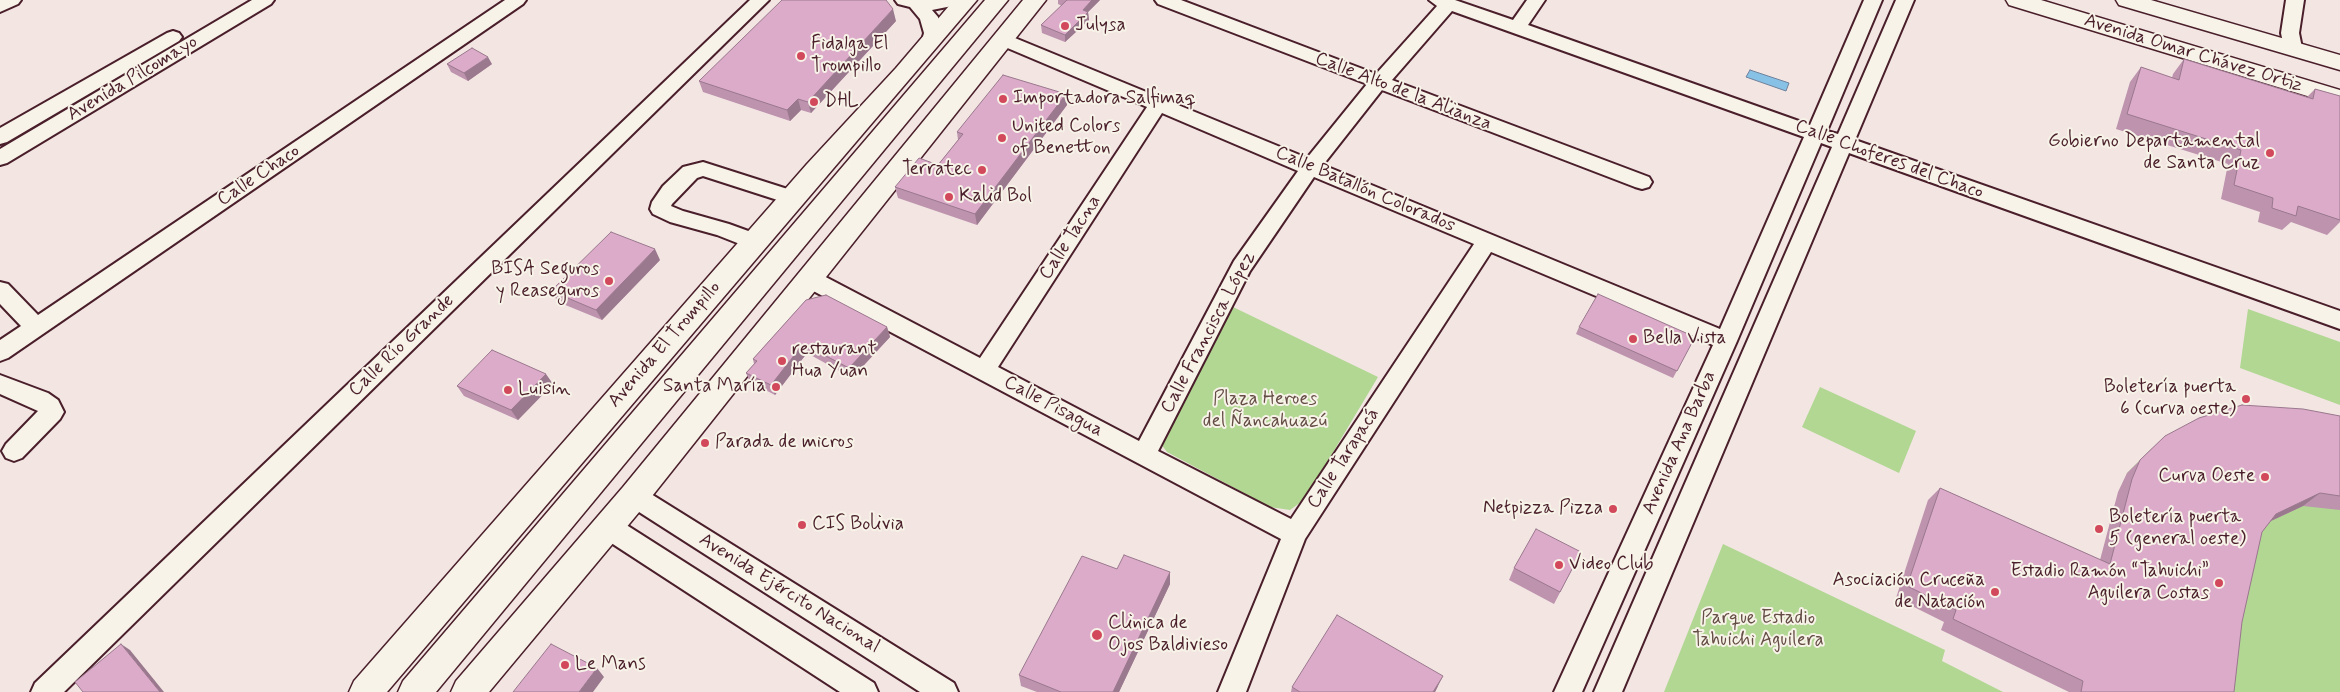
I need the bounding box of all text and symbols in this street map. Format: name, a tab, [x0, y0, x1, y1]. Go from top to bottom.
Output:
street label: Avenida Omar Chávez Ortiz	[2081, 10, 2305, 98]
place label: Julysa	[1075, 15, 1126, 37]
marker: Julysa	[1059, 20, 1071, 32]
street label: Avenida Pilcomayo	[64, 31, 202, 127]
place label: Fidalga El Trompillo	[811, 34, 888, 78]
street label: Calle Alto de la Alianza	[1311, 48, 1495, 136]
marker: Fidalga El Trompillo	[795, 50, 807, 62]
place label: Importadora Salfimaq	[1013, 88, 1196, 110]
place label: DHL	[824, 91, 859, 113]
marker: Importadora Salfimaq	[997, 93, 1009, 105]
marker: DHL	[808, 96, 820, 108]
street label: Calle Choferes del Chaco	[1792, 115, 1986, 205]
place label: United Colors of Benetton	[1012, 116, 1120, 160]
place label: Gobierno Departamental de Santa Cruz	[2048, 131, 2260, 175]
marker: United Colors of Benetton	[996, 132, 1008, 144]
street label: Calle Chaco	[213, 140, 305, 212]
street label: Calle Batallón Colorados	[1272, 142, 1458, 238]
marker: Gobierno Departamental de Santa Cruz	[2264, 147, 2276, 159]
place label: Terratec	[902, 159, 972, 181]
marker: Terratec	[976, 164, 988, 176]
place label: Kalid Bol	[959, 186, 1032, 208]
marker: Kalid Bol	[943, 191, 955, 203]
street label: Calle Tacna	[1035, 191, 1107, 285]
street label: Calle Francisca López	[1157, 248, 1261, 418]
place label: BISA Seguros y Reaseguros	[491, 259, 599, 303]
marker: BISA Seguros y Reaseguros	[603, 275, 615, 287]
street label: Avenida El Trompillo	[604, 277, 726, 413]
street label: Calle Río Grande	[344, 290, 460, 402]
place label: Bella Vista	[1643, 328, 1726, 350]
marker: Bella Vista	[1627, 333, 1639, 345]
place label: restaurant Hua Yuan	[792, 339, 877, 383]
marker: restaurant Hua Yuan	[776, 355, 788, 367]
street label: Avenida Ana Barba	[1638, 368, 1722, 518]
street label: Calle Pisagua	[999, 371, 1107, 443]
place label: Santa María	[663, 376, 766, 398]
place label: Boletería puerta 6 (curva oeste)	[2104, 377, 2236, 421]
place label: Luisin	[518, 379, 570, 401]
marker: Santa María	[770, 381, 782, 393]
marker: Luisin	[502, 384, 514, 396]
park label: Plaza Heroes del Ñancahuazú	[1203, 389, 1327, 433]
marker: Boletería puerta 6 (curva oeste)	[2240, 393, 2252, 405]
street label: Calle Tarapacá	[1303, 404, 1385, 514]
place label: Parada de micros	[715, 432, 853, 454]
marker: Parada de micros	[699, 437, 711, 449]
place label: Curva Oeste	[2158, 466, 2255, 488]
marker: Curva Oeste	[2259, 471, 2271, 483]
place label: Netpizza Pizza	[1483, 498, 1603, 520]
marker: Netpizza Pizza	[1607, 503, 1619, 515]
place label: Boletería puerta 5 (general oeste)	[2109, 507, 2246, 551]
place label: CIS Bolivia	[812, 514, 904, 536]
marker: CIS Bolivia	[796, 519, 808, 531]
marker: Boletería puerta 5 (general oeste)	[2093, 523, 2105, 535]
street label: Avenida Ejército Nacional	[694, 529, 884, 659]
place label: Video Club	[1569, 554, 1654, 576]
marker: Video Club	[1553, 559, 1565, 571]
place label: Estadio Ramón “Tahuichi” Aguilera Costas	[2010, 561, 2209, 605]
place label: Asociación Cruceña de Natación	[1832, 570, 1985, 614]
marker: Estadio Ramón “Tahuichi” Aguilera Costas	[2213, 577, 2225, 589]
marker: Asociación Cruceña de Natación	[1989, 586, 2001, 598]
park label: Parque Estadio Tahuichi Aguilera	[1692, 608, 1824, 652]
place label: Clinica de Ojos Baldivieso	[1108, 613, 1228, 657]
marker: Clinica de Ojos Baldivieso	[1090, 628, 1104, 642]
place label: Le Mans	[575, 654, 646, 676]
marker: Le Mans	[559, 659, 571, 671]

